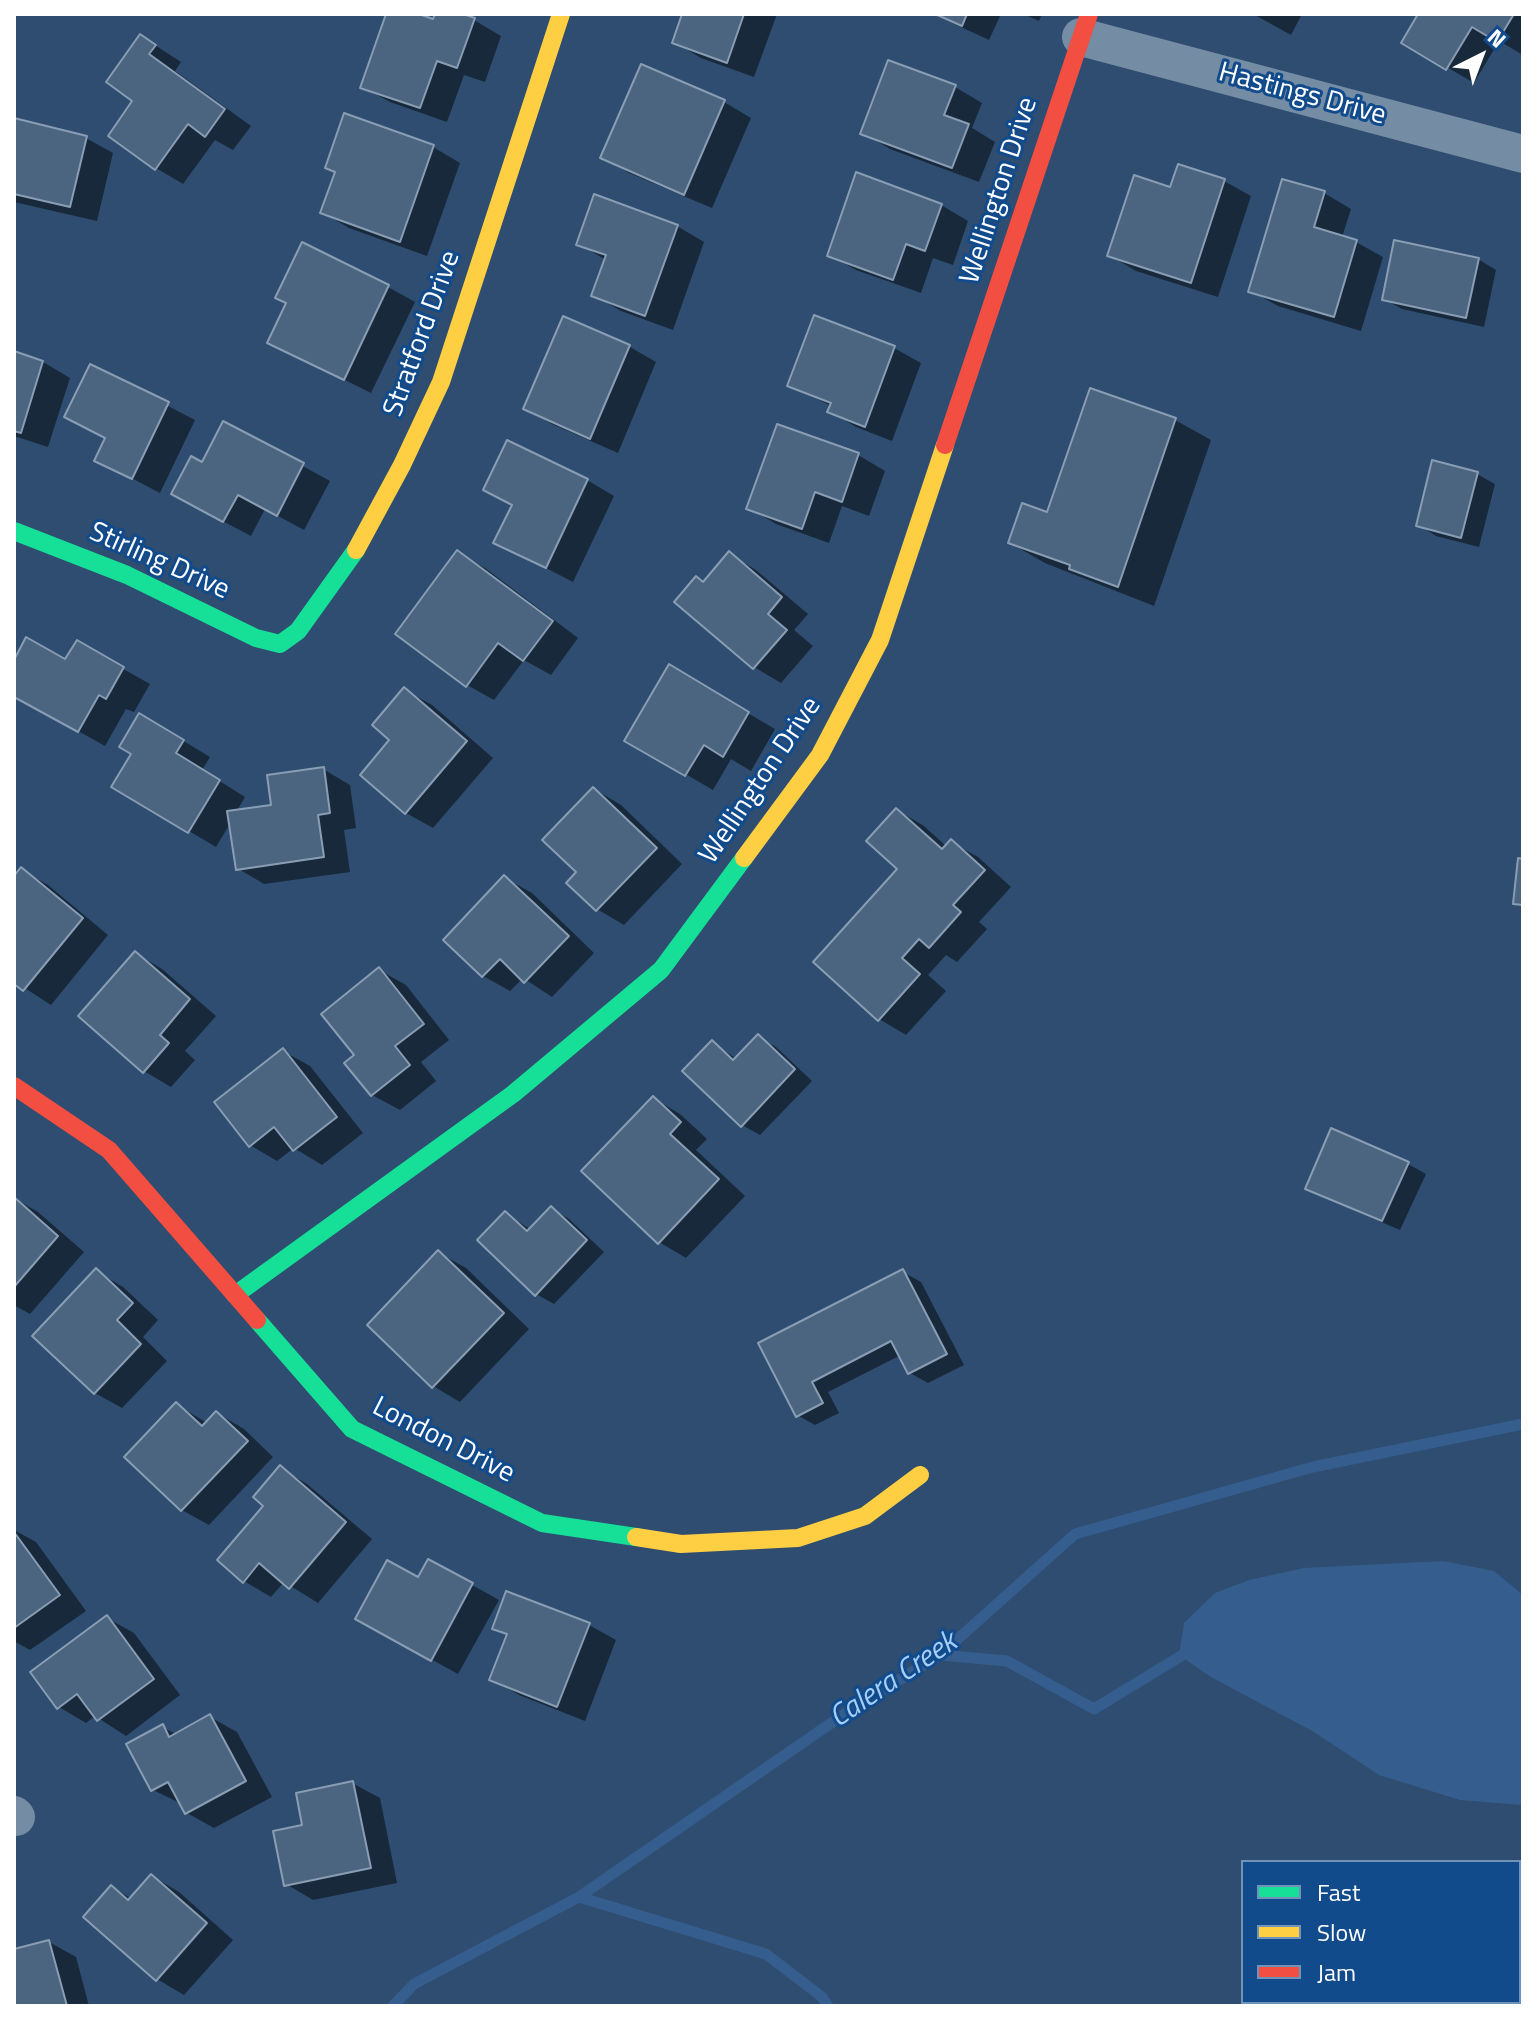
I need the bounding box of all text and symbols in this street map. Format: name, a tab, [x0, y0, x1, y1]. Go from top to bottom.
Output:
north arrow	[1441, 16, 1521, 96]
text: N	[1480, 20, 1514, 56]
street label: Hastings Drive	[1215, 57, 1389, 133]
street label: Wellington Drive	[954, 94, 1046, 288]
street label: Stratford Drive	[378, 247, 468, 421]
street label: Stirling Drive	[84, 516, 234, 608]
street label: Wellington Drive	[693, 691, 829, 871]
street label: London Drive	[366, 1391, 520, 1491]
water label: Calera Creek	[823, 1625, 965, 1737]
legend	[1241, 1860, 1521, 2004]
text: Fast	[1317, 1874, 1360, 1910]
text: Slow	[1317, 1914, 1366, 1950]
text: Jam	[1317, 1954, 1356, 1990]

